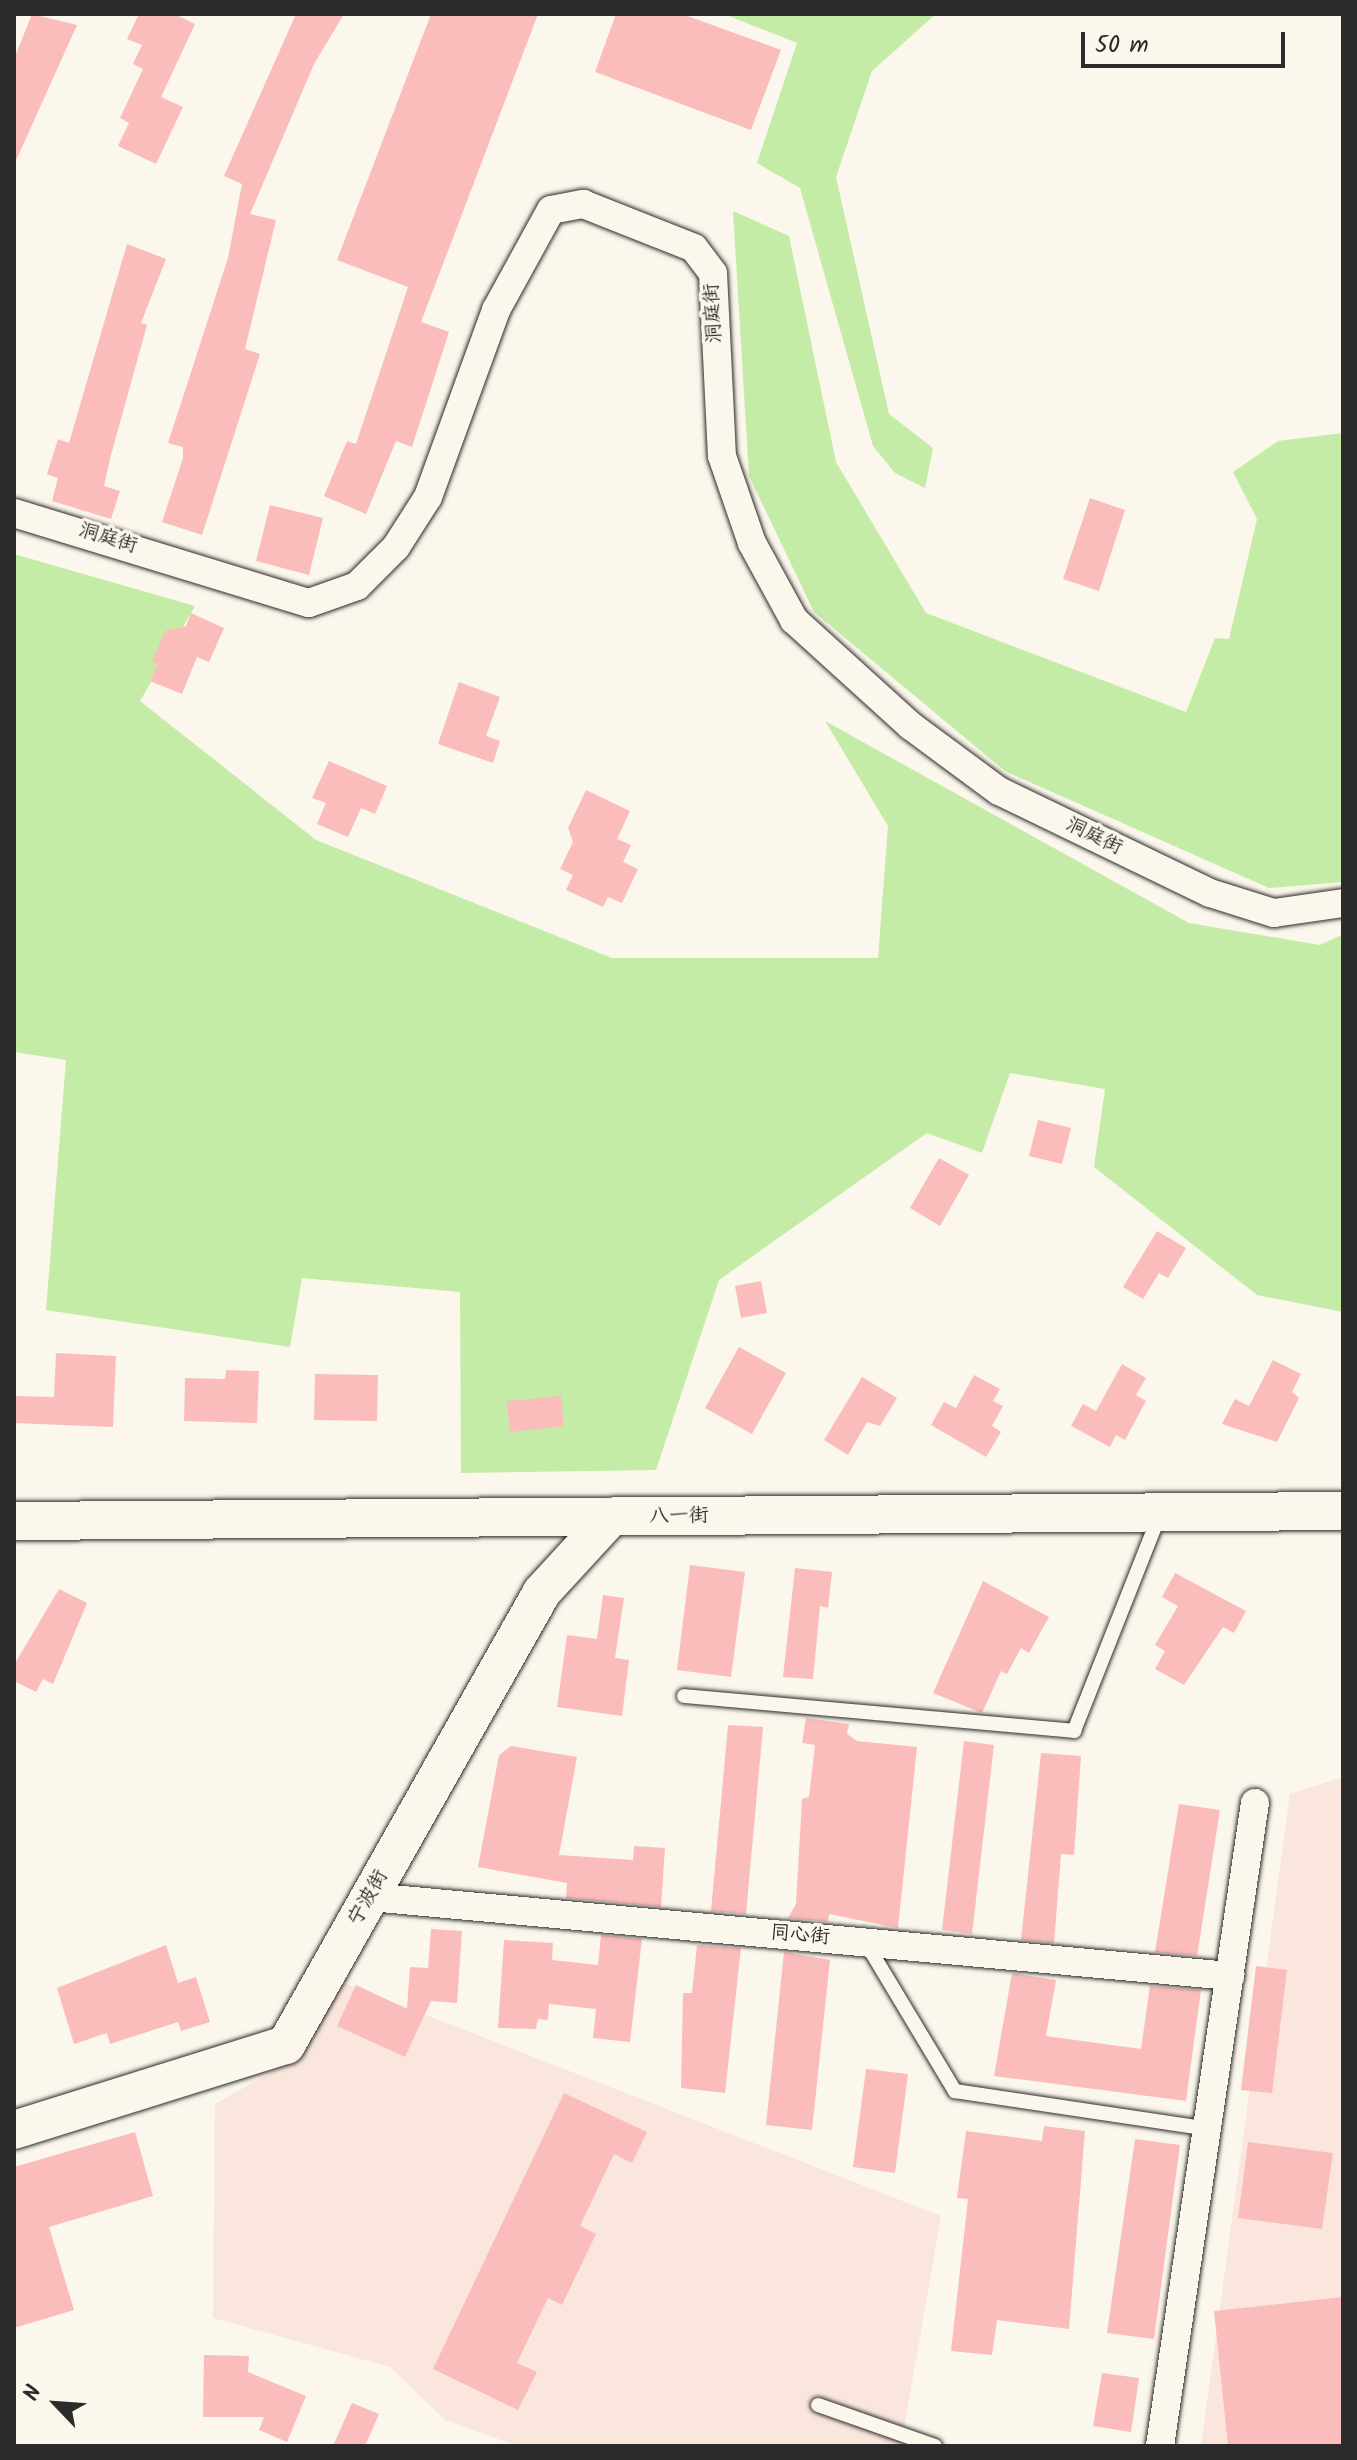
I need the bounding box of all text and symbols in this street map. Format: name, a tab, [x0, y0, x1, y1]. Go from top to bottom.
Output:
scale bar	[1085, 16, 1289, 66]
text: 50 m	[1095, 26, 1149, 65]
street label: 洞庭街	[700, 282, 728, 344]
street label: 洞庭街	[76, 519, 140, 559]
street label: 洞庭街	[1062, 813, 1126, 861]
street label: 八一街	[649, 1504, 709, 1530]
street label: 宁波街	[344, 1866, 394, 1930]
street label: 同心街	[769, 1921, 831, 1951]
north arrow	[16, 2364, 96, 2444]
text: N	[15, 2380, 53, 2407]

